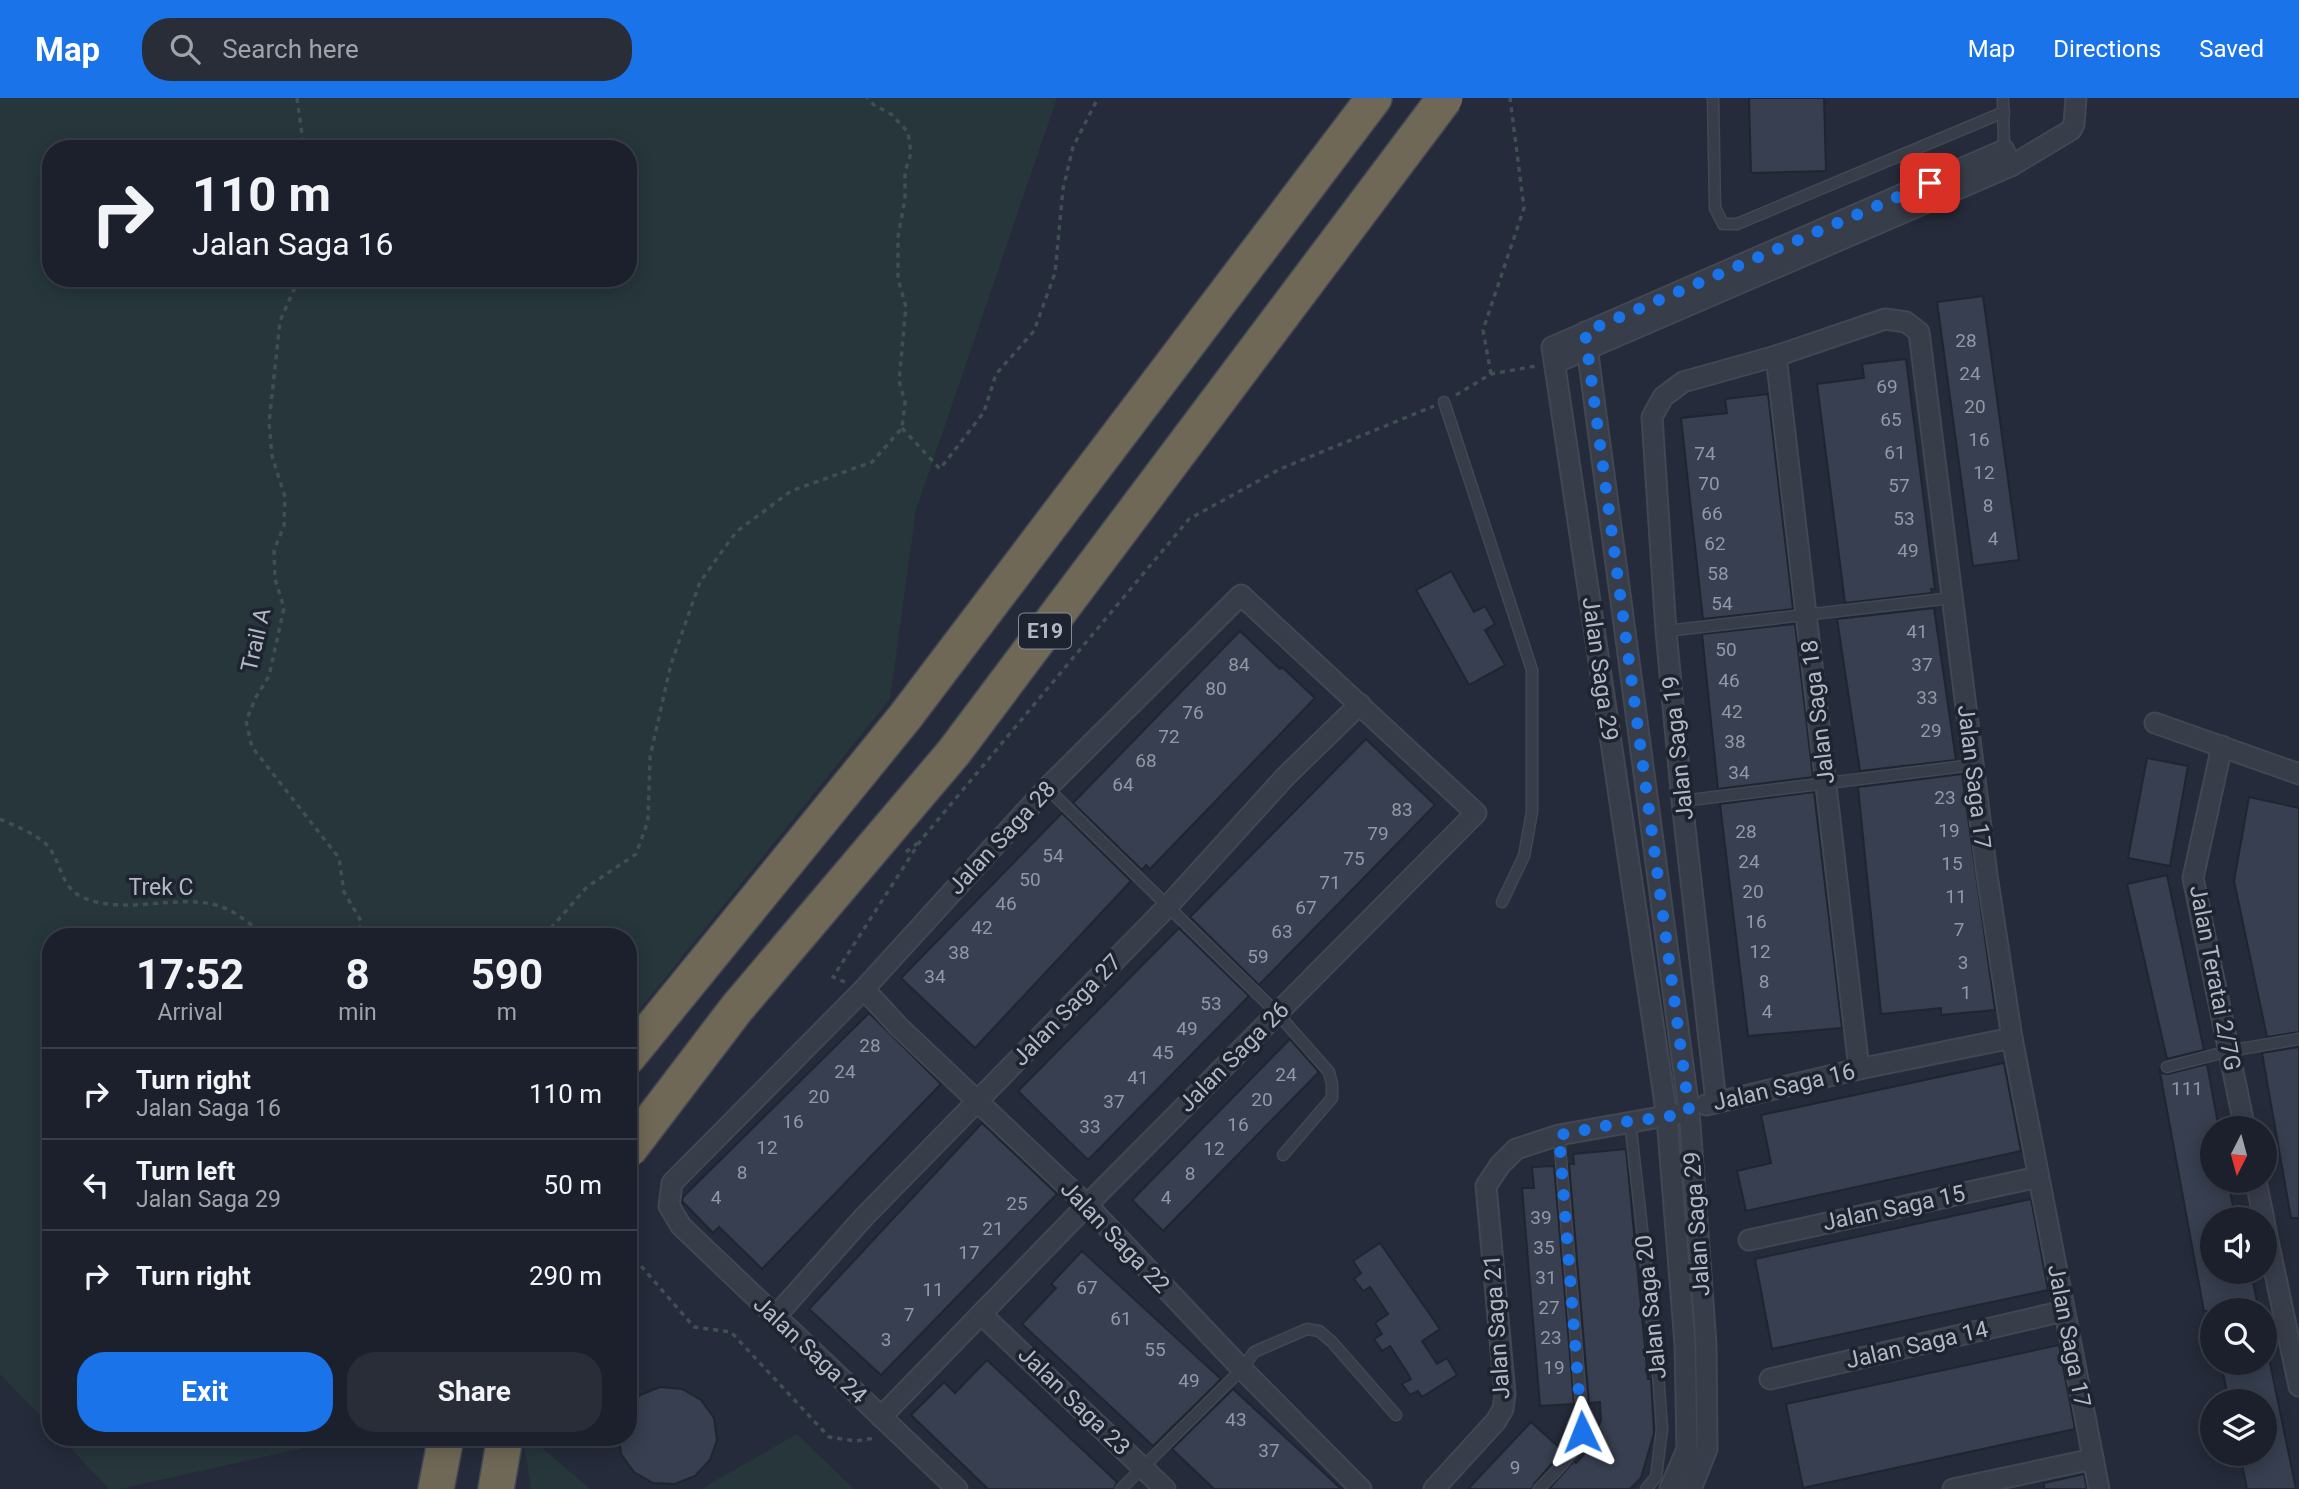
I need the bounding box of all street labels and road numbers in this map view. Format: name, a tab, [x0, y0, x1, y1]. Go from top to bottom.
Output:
street label: Jalan Saga 29	[1577, 595, 1623, 743]
street label: Trail A	[236, 605, 276, 675]
road number: E19	[1019, 614, 1071, 648]
street label: Jalan Saga 18	[1796, 638, 1840, 786]
street label: Jalan Saga 19	[1657, 675, 1699, 821]
street label: Jalan Saga 17	[1952, 703, 1996, 851]
street label: Jalan Saga 28	[943, 776, 1061, 900]
street label: Trek C	[129, 874, 194, 901]
street label: Jalan Teratai 2/7G	[2184, 883, 2246, 1073]
street label: Jalan Saga 27	[1007, 949, 1127, 1071]
street label: Jalan Saga 26	[1173, 996, 1295, 1118]
street label: Jalan Saga 16	[1710, 1058, 1858, 1116]
street label: Jalan Saga 29	[1678, 1151, 1716, 1297]
street label: Jalan Saga 22	[1055, 1176, 1175, 1299]
street label: Jalan Saga 15	[1820, 1180, 1968, 1236]
street label: Jalan Saga 20	[1630, 1234, 1672, 1380]
street label: Jalan Saga 21	[1478, 1254, 1516, 1400]
street label: Jalan Saga 17	[2042, 1262, 2096, 1410]
street label: Jalan Saga 24	[748, 1291, 872, 1409]
street label: Jalan Saga 14	[1843, 1316, 1991, 1374]
street label: Jalan Saga 23	[1013, 1341, 1135, 1461]

